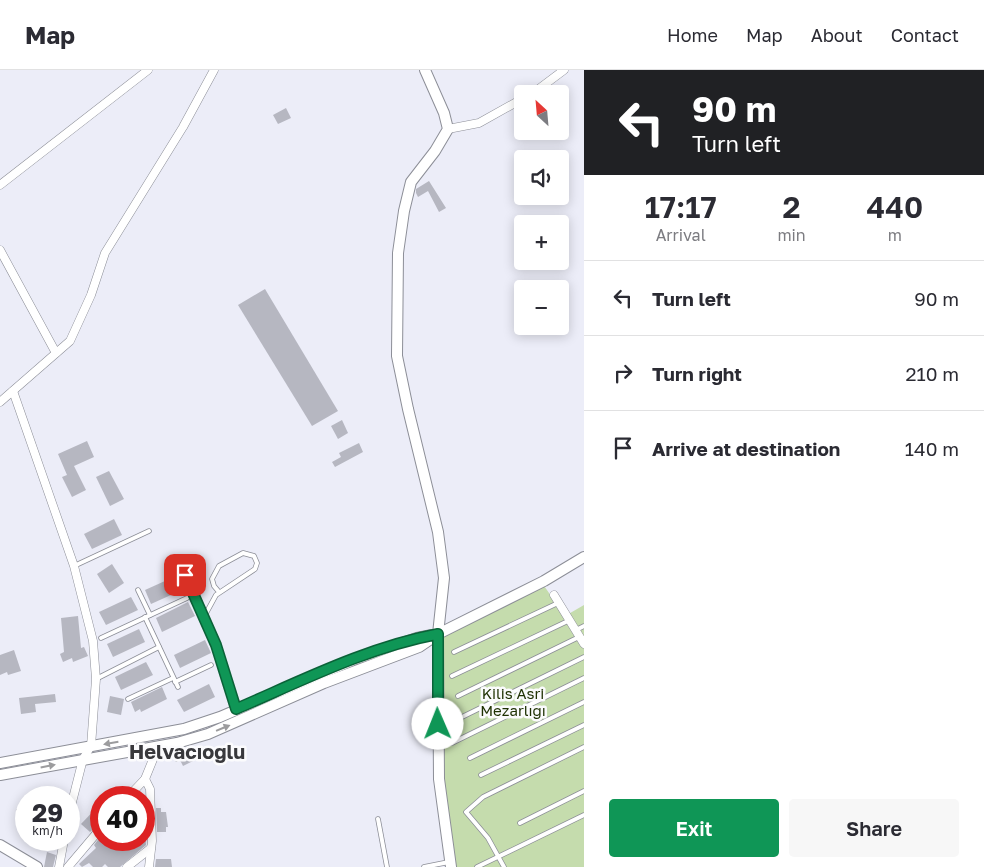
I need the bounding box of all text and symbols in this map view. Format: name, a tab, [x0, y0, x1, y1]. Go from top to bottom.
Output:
text: Map	[25, 20, 75, 49]
text: Home	[667, 24, 718, 46]
text: Map	[746, 24, 783, 46]
text: About	[811, 24, 863, 46]
text: Contact	[891, 24, 959, 46]
north arrow	[514, 85, 569, 140]
map controls	[514, 85, 569, 335]
text: 90 m	[692, 88, 776, 130]
icon: left	[609, 90, 674, 155]
text: Turn left	[692, 130, 781, 157]
button: sound	[514, 150, 569, 205]
text: 17:17	[645, 189, 717, 225]
text: 2	[783, 189, 801, 225]
text: 440	[866, 189, 923, 225]
button: +	[514, 215, 569, 270]
text: Arrival	[656, 225, 706, 245]
text: min	[777, 225, 806, 245]
text: m	[888, 225, 902, 245]
button: −	[514, 280, 569, 335]
icon: left	[609, 284, 637, 312]
text: Turn left	[652, 287, 731, 310]
text: 90 m	[914, 287, 959, 310]
icon: right	[609, 359, 637, 387]
text: Turn right	[652, 362, 742, 385]
text: 210 m	[905, 362, 959, 385]
icon: arrive	[609, 434, 637, 462]
text: Arrive at destination	[652, 437, 840, 460]
text: 140 m	[905, 437, 959, 460]
pin	[164, 554, 206, 596]
icon: arrive	[171, 561, 199, 589]
park label: Kilis Asri Mezarlığı	[480, 684, 546, 719]
position arrow	[411, 697, 463, 749]
one-way arrow	[216, 724, 231, 732]
one-way arrow	[103, 739, 119, 747]
district label: Helvacıoğlu	[129, 739, 245, 763]
one-way arrow	[40, 762, 56, 770]
speed limit sign: 40	[90, 786, 155, 851]
text: 29	[32, 797, 63, 828]
button: Exit	[609, 799, 779, 857]
button: Share	[789, 799, 959, 857]
text: km/h	[32, 823, 63, 838]

